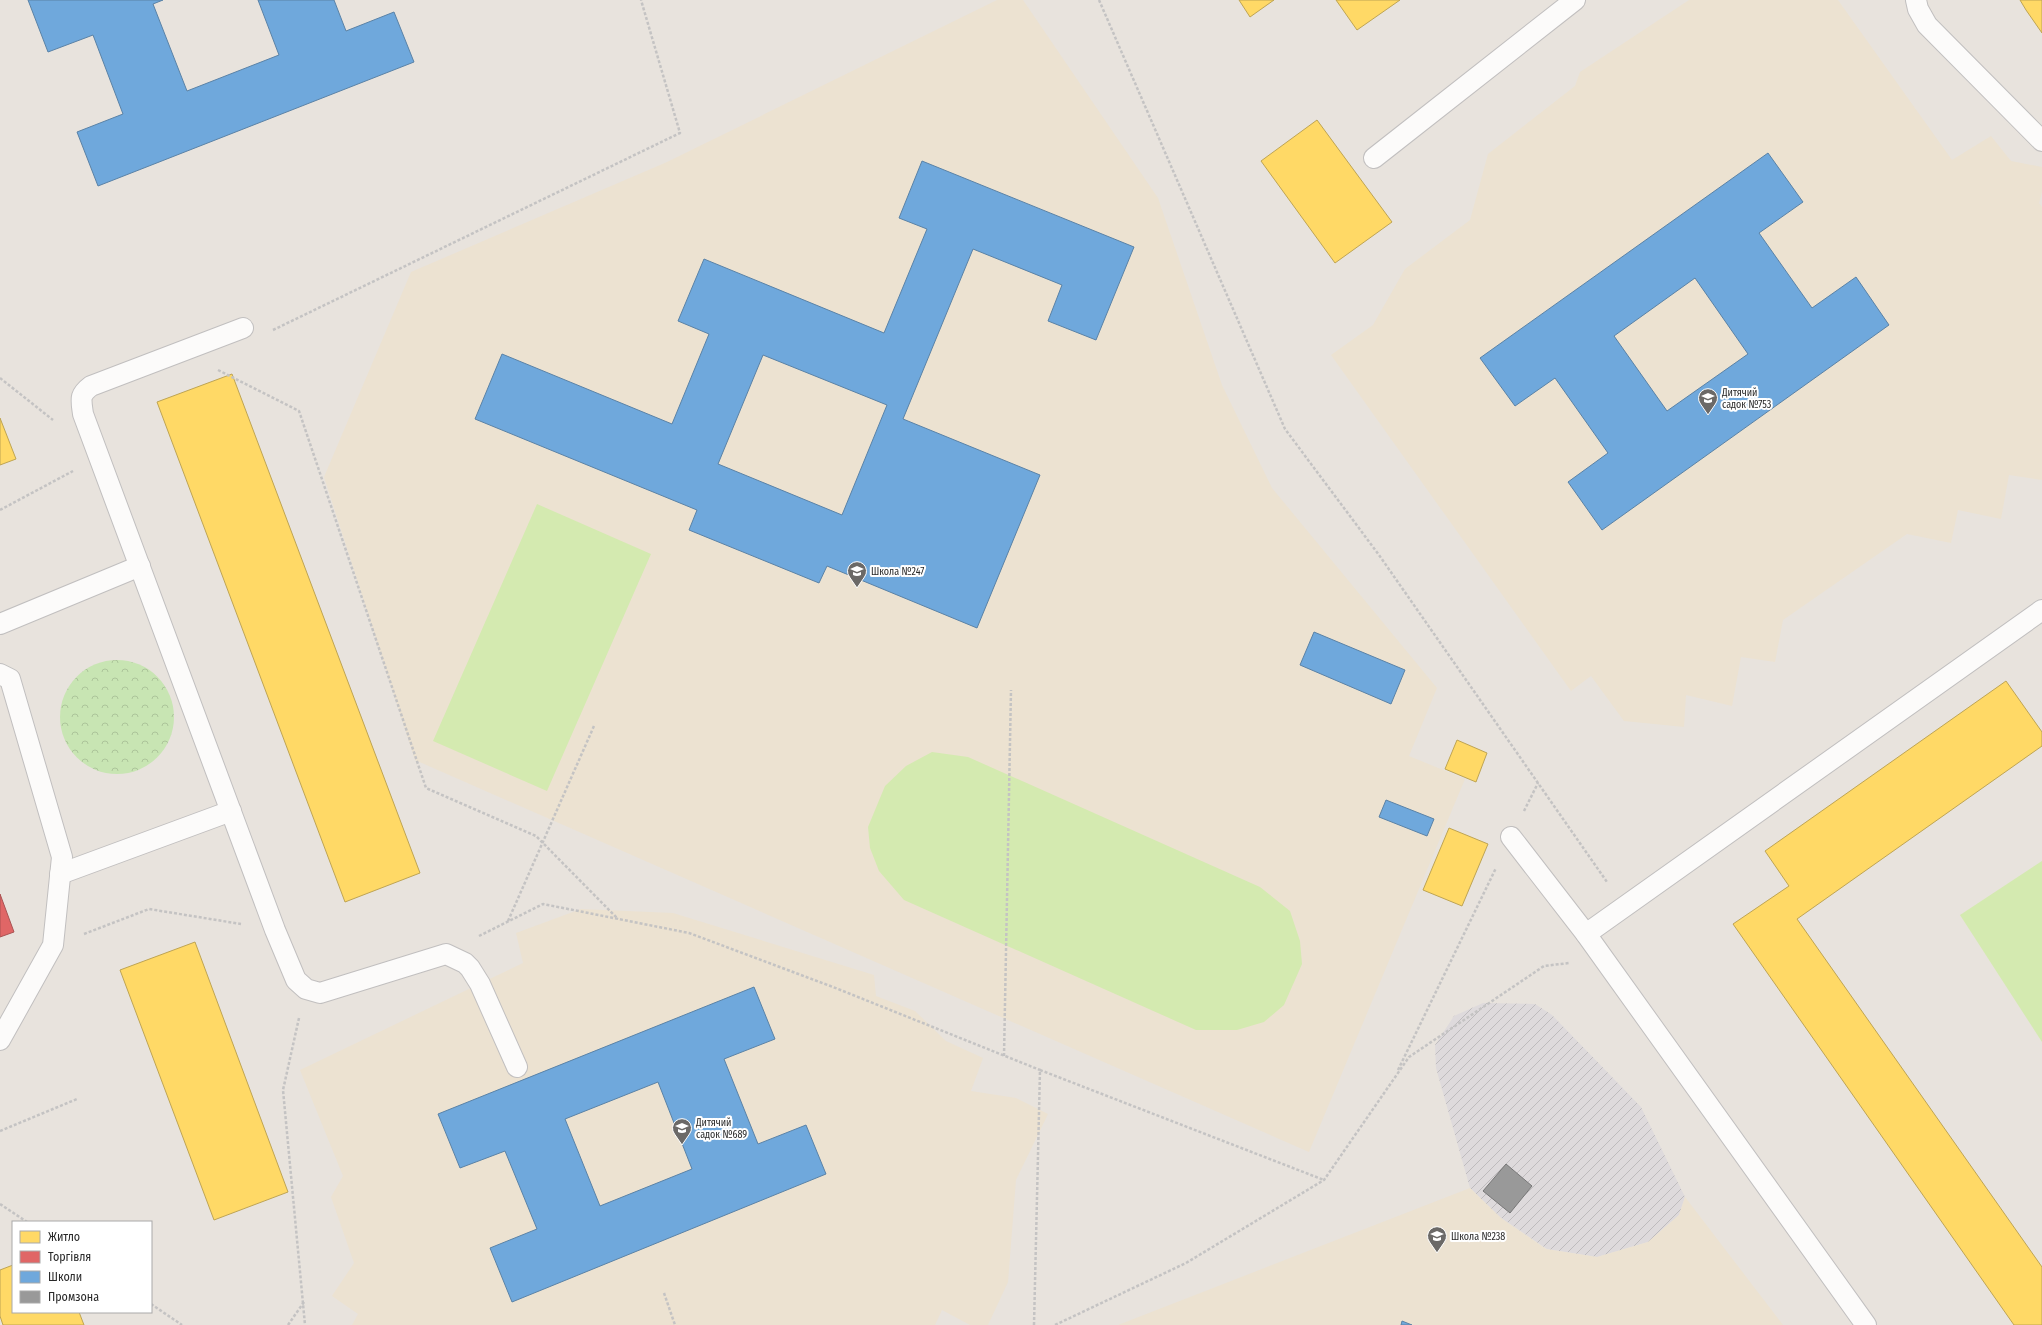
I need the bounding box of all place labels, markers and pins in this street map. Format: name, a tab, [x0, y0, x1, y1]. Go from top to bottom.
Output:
school or university icon: Дитячий садок №753	[1697, 387, 1719, 415]
place label: Дитячий садок №753	[1721, 387, 1772, 411]
school or university icon: Школа №247	[846, 560, 868, 588]
place label: Школа №247	[871, 566, 924, 578]
school or university icon: Дитячий садок №689	[671, 1117, 693, 1145]
place label: Дитячий садок №689	[695, 1117, 747, 1141]
school or university icon: Школа №238	[1426, 1225, 1448, 1253]
place label: Школа №238	[1451, 1231, 1505, 1243]

